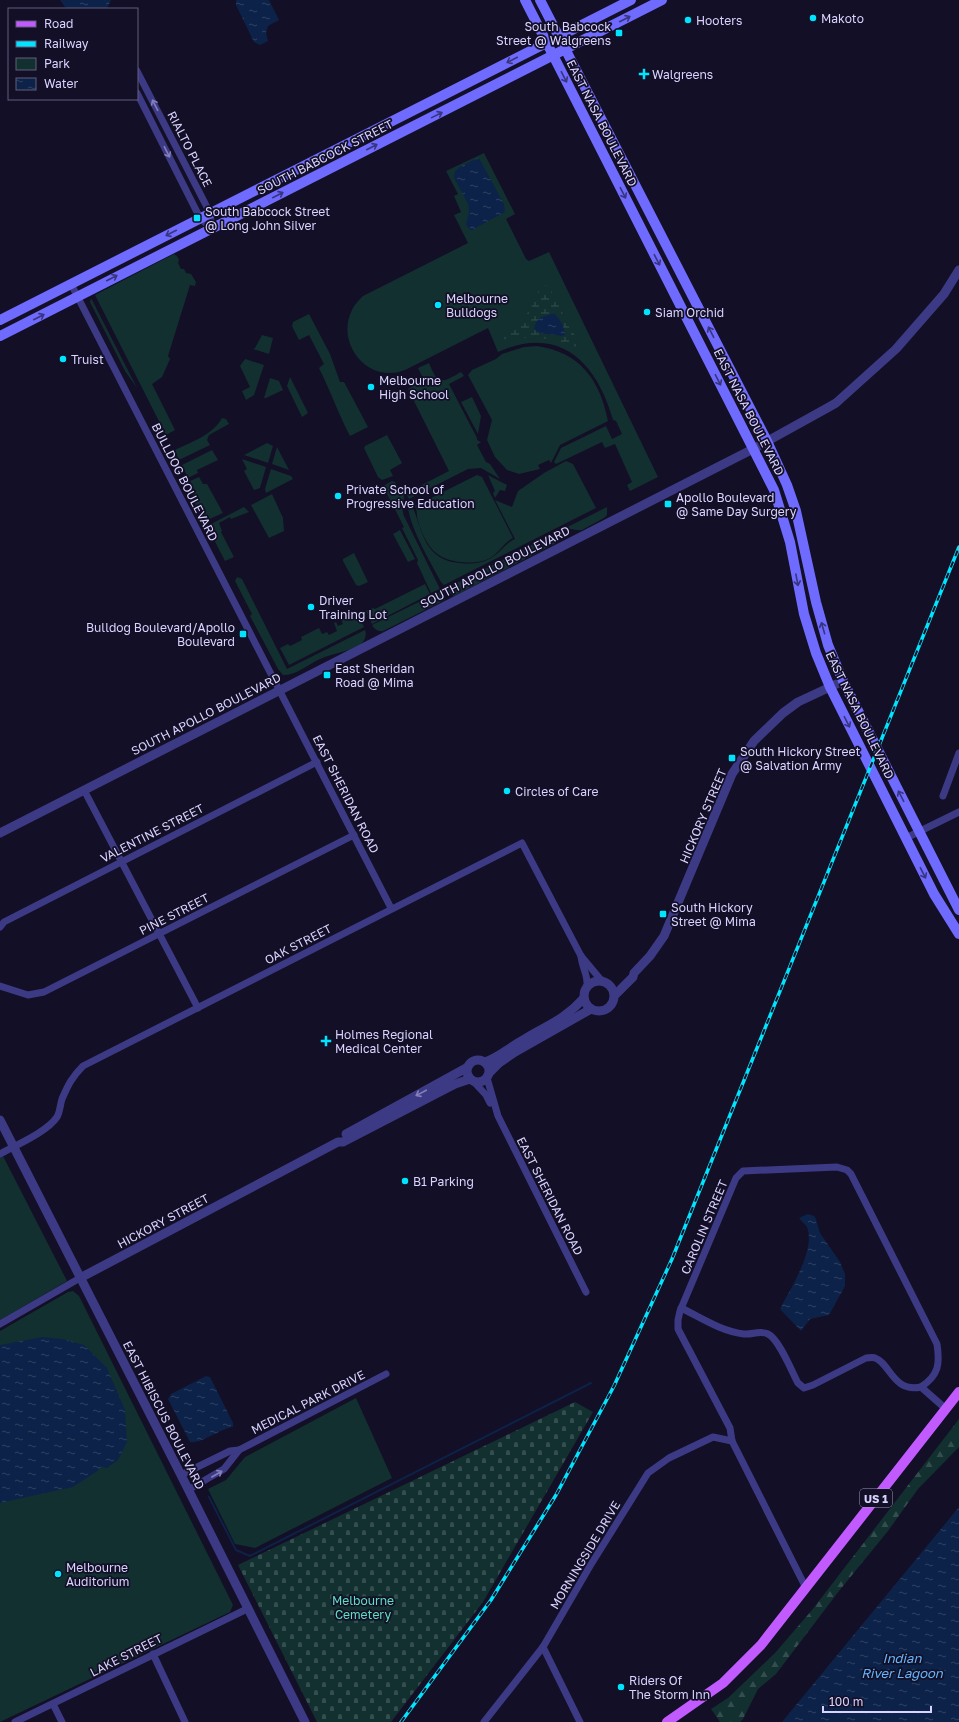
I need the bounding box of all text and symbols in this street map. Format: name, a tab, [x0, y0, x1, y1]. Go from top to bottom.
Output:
legend	[8, 8, 138, 100]
place label: Makoto	[821, 11, 864, 26]
place label: Hooters	[696, 13, 742, 28]
marker: Makoto	[808, 13, 818, 23]
one-way arrow	[618, 15, 630, 22]
marker: Hooters	[683, 15, 693, 25]
text: Road	[44, 16, 73, 31]
place label: South Babcock Street @ Walgreens	[496, 19, 611, 48]
marker: South Babcock Street @ Walgreens	[614, 28, 624, 38]
text: Railway	[44, 36, 89, 51]
text: Park	[44, 56, 70, 71]
one-way arrow	[506, 57, 518, 65]
street label: EAST NASA BOULEVARD	[563, 57, 641, 189]
place label: Walgreens	[652, 67, 713, 82]
marker: Walgreens	[639, 69, 649, 79]
one-way arrow	[561, 71, 568, 83]
text: Water	[44, 76, 78, 91]
one-way arrow	[151, 99, 158, 111]
street label: RIALTO PLACE	[164, 108, 216, 190]
one-way arrow	[430, 111, 442, 118]
street label: SOUTH BABCOCK STREET	[255, 116, 396, 198]
one-way arrow	[366, 143, 378, 151]
one-way arrow	[164, 146, 171, 158]
one-way arrow	[620, 187, 628, 199]
one-way arrow	[272, 191, 284, 198]
place label: South Babcock Street @ Long John Silver	[205, 204, 330, 233]
marker: South Babcock Street @ Long John Silver	[192, 213, 202, 223]
one-way arrow	[165, 230, 177, 237]
one-way arrow	[654, 254, 662, 266]
one-way arrow	[106, 274, 118, 282]
place label: Melbourne Bulldogs	[446, 291, 508, 320]
marker: Melbourne Bulldogs	[433, 300, 443, 310]
place label: Siam Orchid	[655, 305, 724, 320]
marker: Siam Orchid	[642, 307, 652, 317]
one-way arrow	[33, 312, 45, 320]
one-way arrow	[707, 326, 714, 338]
street label: EAST NASA BOULEVARD	[710, 346, 788, 478]
place label: Truist	[71, 352, 104, 367]
marker: Truist	[58, 354, 68, 364]
place label: Melbourne High School	[379, 373, 449, 402]
one-way arrow	[715, 373, 722, 385]
marker: Melbourne High School	[366, 382, 376, 392]
street label: BULLDOG BOULEVARD	[149, 420, 221, 544]
place label: Private School of Progressive Education	[346, 482, 475, 511]
place label: Apollo Boulevard @ Same Day Surgery	[676, 490, 797, 519]
marker: Private School of Progressive Education	[333, 491, 343, 501]
marker: Apollo Boulevard @ Same Day Surgery	[663, 499, 673, 509]
street label: SOUTH APOLLO BOULEVARD	[418, 523, 572, 611]
one-way arrow	[793, 574, 801, 587]
place label: Driver Training Lot	[319, 593, 387, 622]
marker: Driver Training Lot	[306, 602, 316, 612]
place label: Bulldog Boulevard/Apollo Boulevard	[86, 620, 235, 649]
one-way arrow	[819, 621, 826, 634]
marker: Bulldog Boulevard/Apollo Boulevard	[238, 629, 248, 639]
street label: EAST NASA BOULEVARD	[822, 649, 898, 781]
place label: East Sheridan Road @ Mima	[335, 661, 415, 690]
street label: SOUTH APOLLO BOULEVARD	[129, 670, 283, 758]
marker: East Sheridan Road @ Mima	[322, 670, 332, 680]
one-way arrow	[844, 716, 851, 728]
street label: EAST SHERIDAN ROAD	[310, 732, 382, 856]
place label: South Hickory Street @ Salvation Army	[740, 744, 860, 773]
marker: South Hickory Street @ Salvation Army	[727, 753, 737, 763]
street label: HICKORY STREET	[676, 766, 730, 866]
place label: Circles of Care	[515, 784, 598, 799]
marker: Circles of Care	[502, 786, 512, 796]
one-way arrow	[897, 790, 904, 802]
street label: VALENTINE STREET	[98, 800, 207, 866]
one-way arrow	[920, 867, 928, 879]
street label: PINE STREET	[137, 890, 212, 938]
place label: South Hickory Street @ Mima	[671, 900, 756, 929]
marker: South Hickory Street @ Mima	[658, 909, 668, 919]
street label: OAK STREET	[262, 920, 335, 967]
place label: Holmes Regional Medical Center	[335, 1027, 433, 1056]
marker: Holmes Regional Medical Center	[320, 1035, 332, 1047]
one-way arrow	[416, 1090, 428, 1097]
street label: EAST SHERIDAN ROAD	[514, 1134, 586, 1258]
place label: B1 Parking	[413, 1174, 474, 1189]
marker: B1 Parking	[400, 1176, 410, 1186]
street label: CAROLIN STREET	[677, 1177, 731, 1276]
street label: HICKORY STREET	[115, 1190, 212, 1252]
street label: EAST HIBISCUS BOULEVARD	[120, 1338, 208, 1492]
street label: MEDICAL PARK DRIVE	[249, 1367, 367, 1437]
one-way arrow	[211, 1469, 223, 1477]
road number: US 1	[860, 1489, 892, 1507]
street label: MORNINGSIDE DRIVE	[547, 1498, 623, 1612]
place label: Melbourne Auditorium	[66, 1560, 129, 1589]
marker: Melbourne Auditorium	[53, 1569, 63, 1579]
park label: Melbourne Cemetery	[332, 1593, 394, 1622]
street label: LAKE STREET	[87, 1630, 165, 1680]
water label: Indian River Lagoon	[861, 1650, 944, 1681]
place label: Riders Of The Storm Inn	[629, 1673, 710, 1702]
marker: Riders Of The Storm Inn	[616, 1682, 626, 1692]
scale bar	[823, 1688, 931, 1714]
text: 100 m	[829, 1694, 863, 1709]

